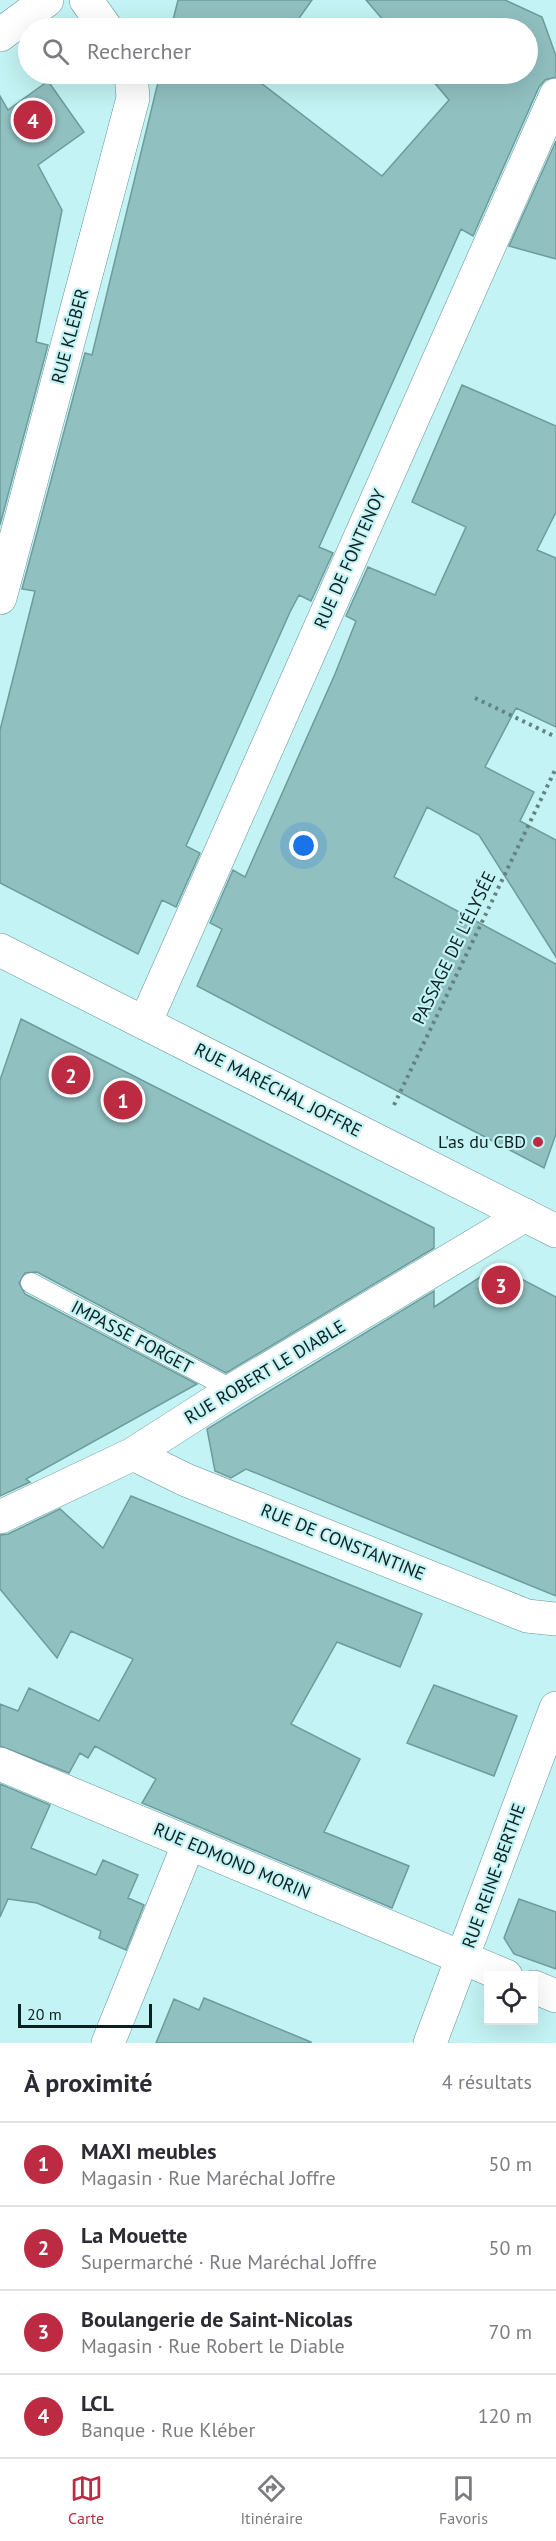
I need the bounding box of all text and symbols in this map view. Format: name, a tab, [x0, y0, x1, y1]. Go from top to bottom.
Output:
search box	[18, 18, 538, 84]
icon: search	[39, 35, 72, 68]
text: Rechercher	[87, 37, 191, 65]
pin: 4	[14, 98, 52, 142]
street label: RUE KLÉBER	[46, 285, 93, 386]
street label: RUE DE FONTENOY	[308, 485, 391, 632]
your location	[289, 831, 318, 860]
street label: PASSAGE DE L'ÉLYSÉE	[407, 868, 501, 1028]
street label: RUE MARÉCHAL JOFFRE	[191, 1037, 366, 1142]
pin: 2	[52, 1052, 90, 1098]
pin: 1	[104, 1078, 142, 1122]
place label: L'as du CBD	[438, 1130, 526, 1153]
marker: L'as du CBD	[531, 1135, 545, 1149]
pin: 3	[482, 1262, 520, 1308]
street label: IMPASSE FORGET	[67, 1295, 197, 1378]
street label: RUE ROBERT LE DIABLE	[180, 1314, 349, 1429]
street label: RUE DE CONSTANTINE	[258, 1498, 429, 1585]
street label: RUE REINE-BERTHE	[457, 1800, 530, 1951]
street label: RUE EDMOND MORIN	[150, 1817, 314, 1904]
map controls	[484, 1971, 538, 2025]
button: locate	[484, 1971, 538, 2025]
scale bar	[18, 2001, 152, 2028]
text: 20 m	[27, 2004, 62, 2024]
text: À proximité	[24, 2066, 152, 2099]
text: 4 résultats	[442, 2069, 532, 2095]
text: MAXI meubles	[81, 2137, 216, 2165]
text: 1	[38, 2151, 49, 2177]
text: 50 m	[489, 2151, 532, 2177]
text: Magasin · Rue Maréchal Joffre	[81, 2165, 336, 2191]
text: La Mouette	[81, 2221, 187, 2249]
text: 2	[38, 2235, 49, 2261]
text: 50 m	[489, 2235, 532, 2261]
text: Supermarché · Rue Maréchal Joffre	[81, 2249, 377, 2275]
text: Boulangerie de Saint-Nicolas	[81, 2305, 353, 2333]
text: 3	[38, 2319, 49, 2345]
text: 70 m	[489, 2319, 532, 2345]
text: Magasin · Rue Robert le Diable	[81, 2333, 345, 2359]
text: LCL	[81, 2389, 114, 2417]
text: 4	[38, 2403, 49, 2429]
text: 120 m	[478, 2403, 532, 2429]
text: Banque · Rue Kléber	[81, 2417, 255, 2443]
tab: Carte	[68, 2472, 104, 2528]
tab: Itinéraire	[240, 2472, 303, 2528]
tab: Favoris	[439, 2472, 488, 2528]

